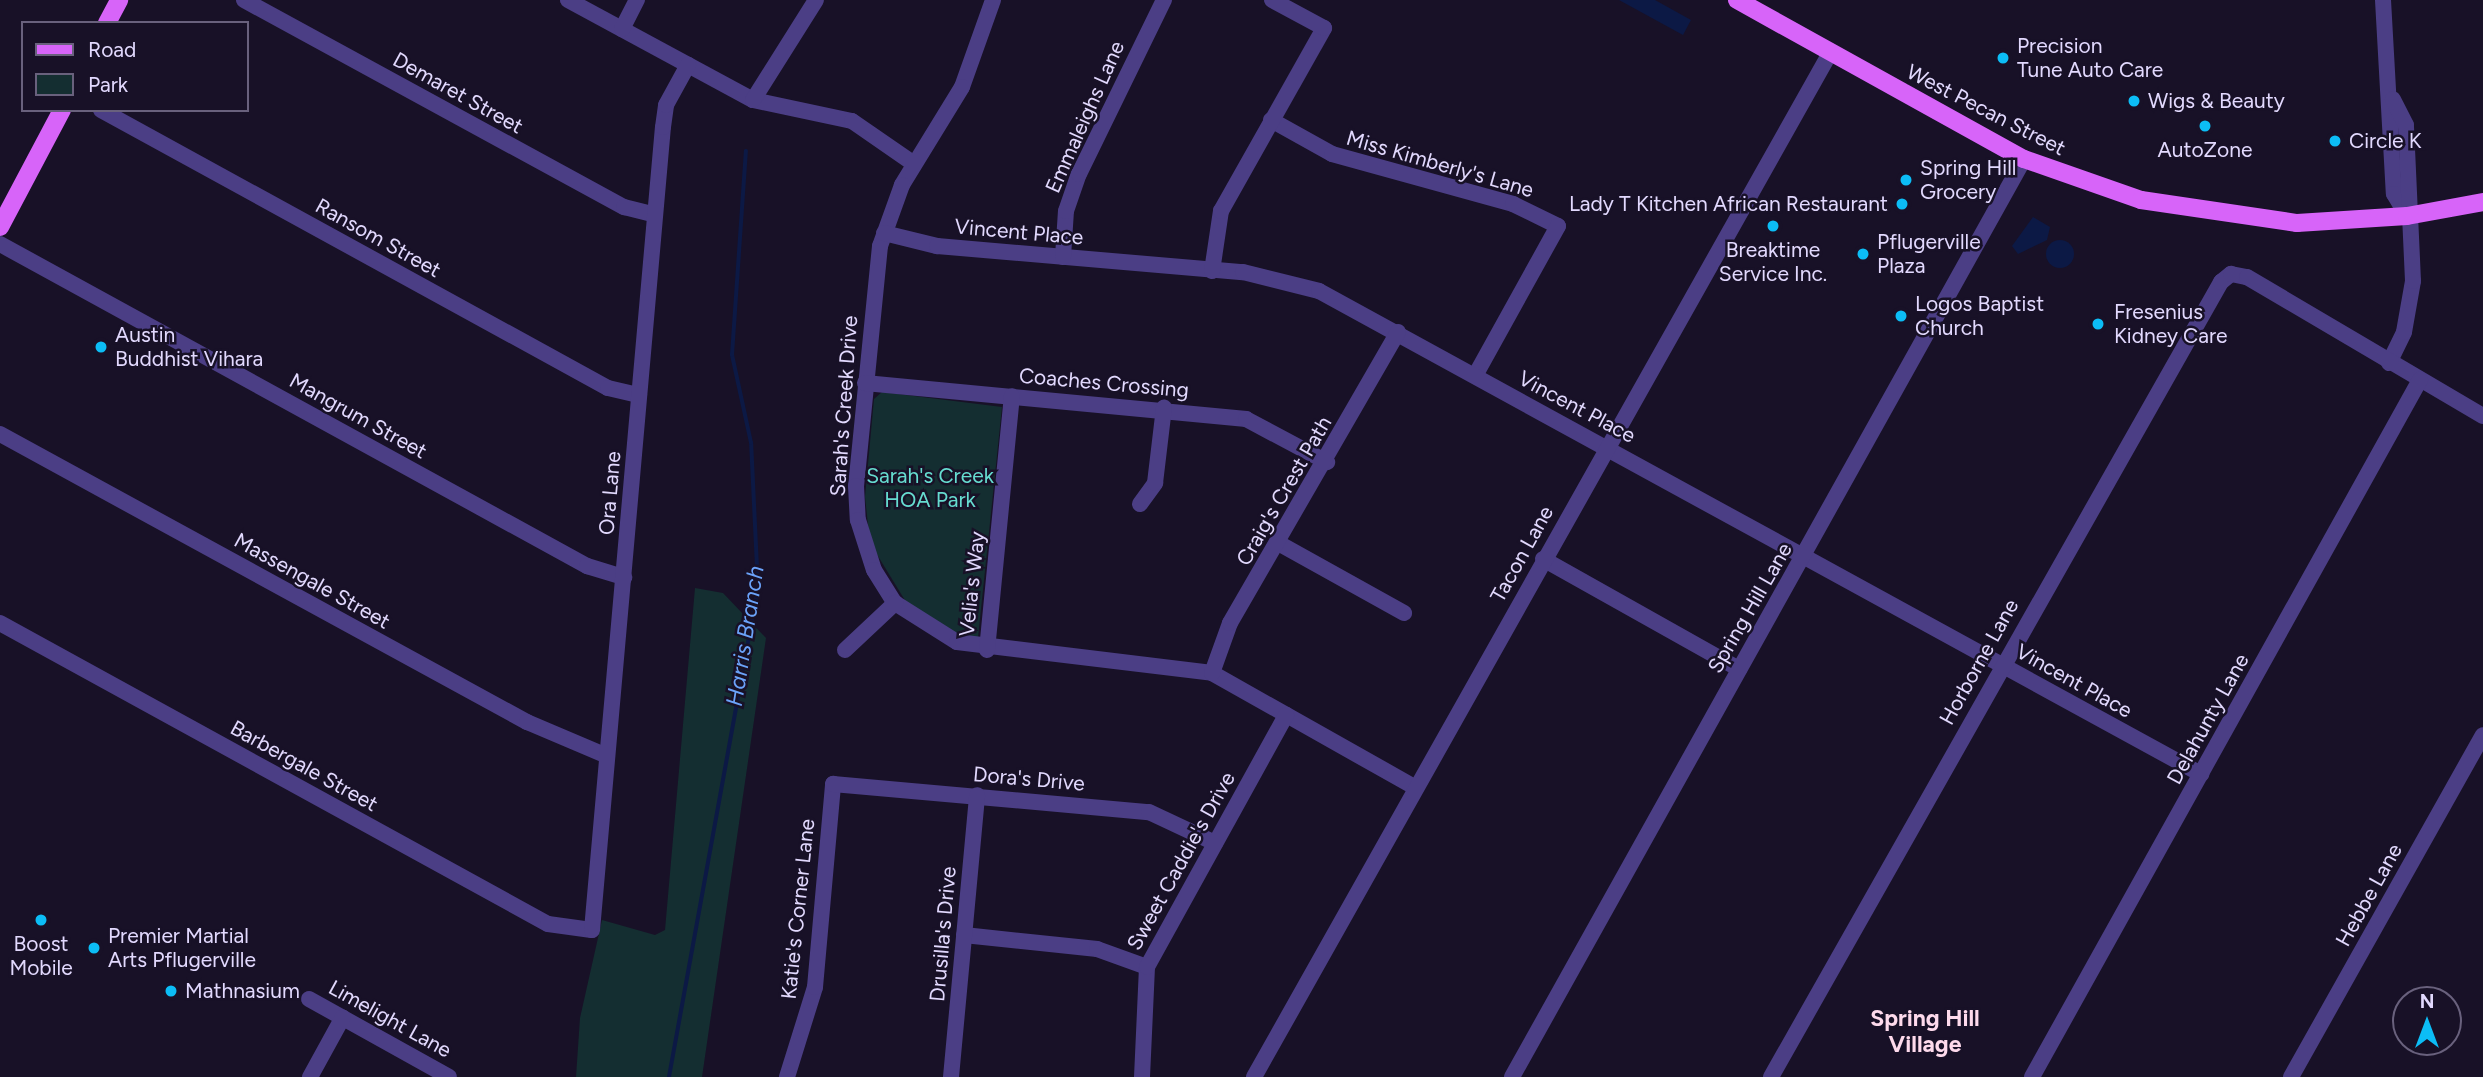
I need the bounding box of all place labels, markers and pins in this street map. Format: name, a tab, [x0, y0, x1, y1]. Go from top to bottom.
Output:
place label: Precision Tune Auto Care	[2017, 33, 2163, 83]
marker: Precision Tune Auto Care	[1995, 50, 2011, 66]
place label: Wigs & Beauty	[2148, 88, 2285, 114]
marker: Wigs & Beauty	[2126, 93, 2142, 109]
marker: AutoZone	[2197, 118, 2213, 134]
place label: Circle K	[2349, 128, 2422, 154]
marker: Circle K	[2327, 133, 2343, 149]
place label: AutoZone	[2158, 137, 2252, 163]
place label: Spring Hill Grocery	[1920, 155, 2016, 205]
marker: Spring Hill Grocery	[1898, 172, 1914, 188]
place label: Lady T Kitchen African Restaurant	[1569, 191, 1888, 217]
marker: Lady T Kitchen African Restaurant	[1894, 196, 1910, 212]
marker: Breaktime Service Inc.	[1765, 218, 1781, 234]
place label: Pflugerville Plaza	[1877, 229, 1981, 279]
place label: Breaktime Service Inc.	[1719, 237, 1827, 287]
marker: Pflugerville Plaza	[1855, 246, 1871, 262]
place label: Logos Baptist Church	[1915, 291, 2044, 341]
place label: Fresenius Kidney Care	[2114, 299, 2228, 349]
marker: Logos Baptist Church	[1893, 308, 1909, 324]
marker: Fresenius Kidney Care	[2088, 314, 2108, 334]
place label: Austin Buddhist Vihara	[115, 322, 263, 372]
marker: Austin Buddhist Vihara	[93, 339, 109, 355]
marker: Boost Mobile	[33, 912, 49, 928]
place label: Premier Martial Arts Pflugerville	[108, 923, 256, 973]
place label: Boost Mobile	[9, 931, 73, 981]
marker: Premier Martial Arts Pflugerville	[86, 940, 102, 956]
place label: Mathnasium	[185, 978, 300, 1004]
marker: Mathnasium	[163, 983, 179, 999]

